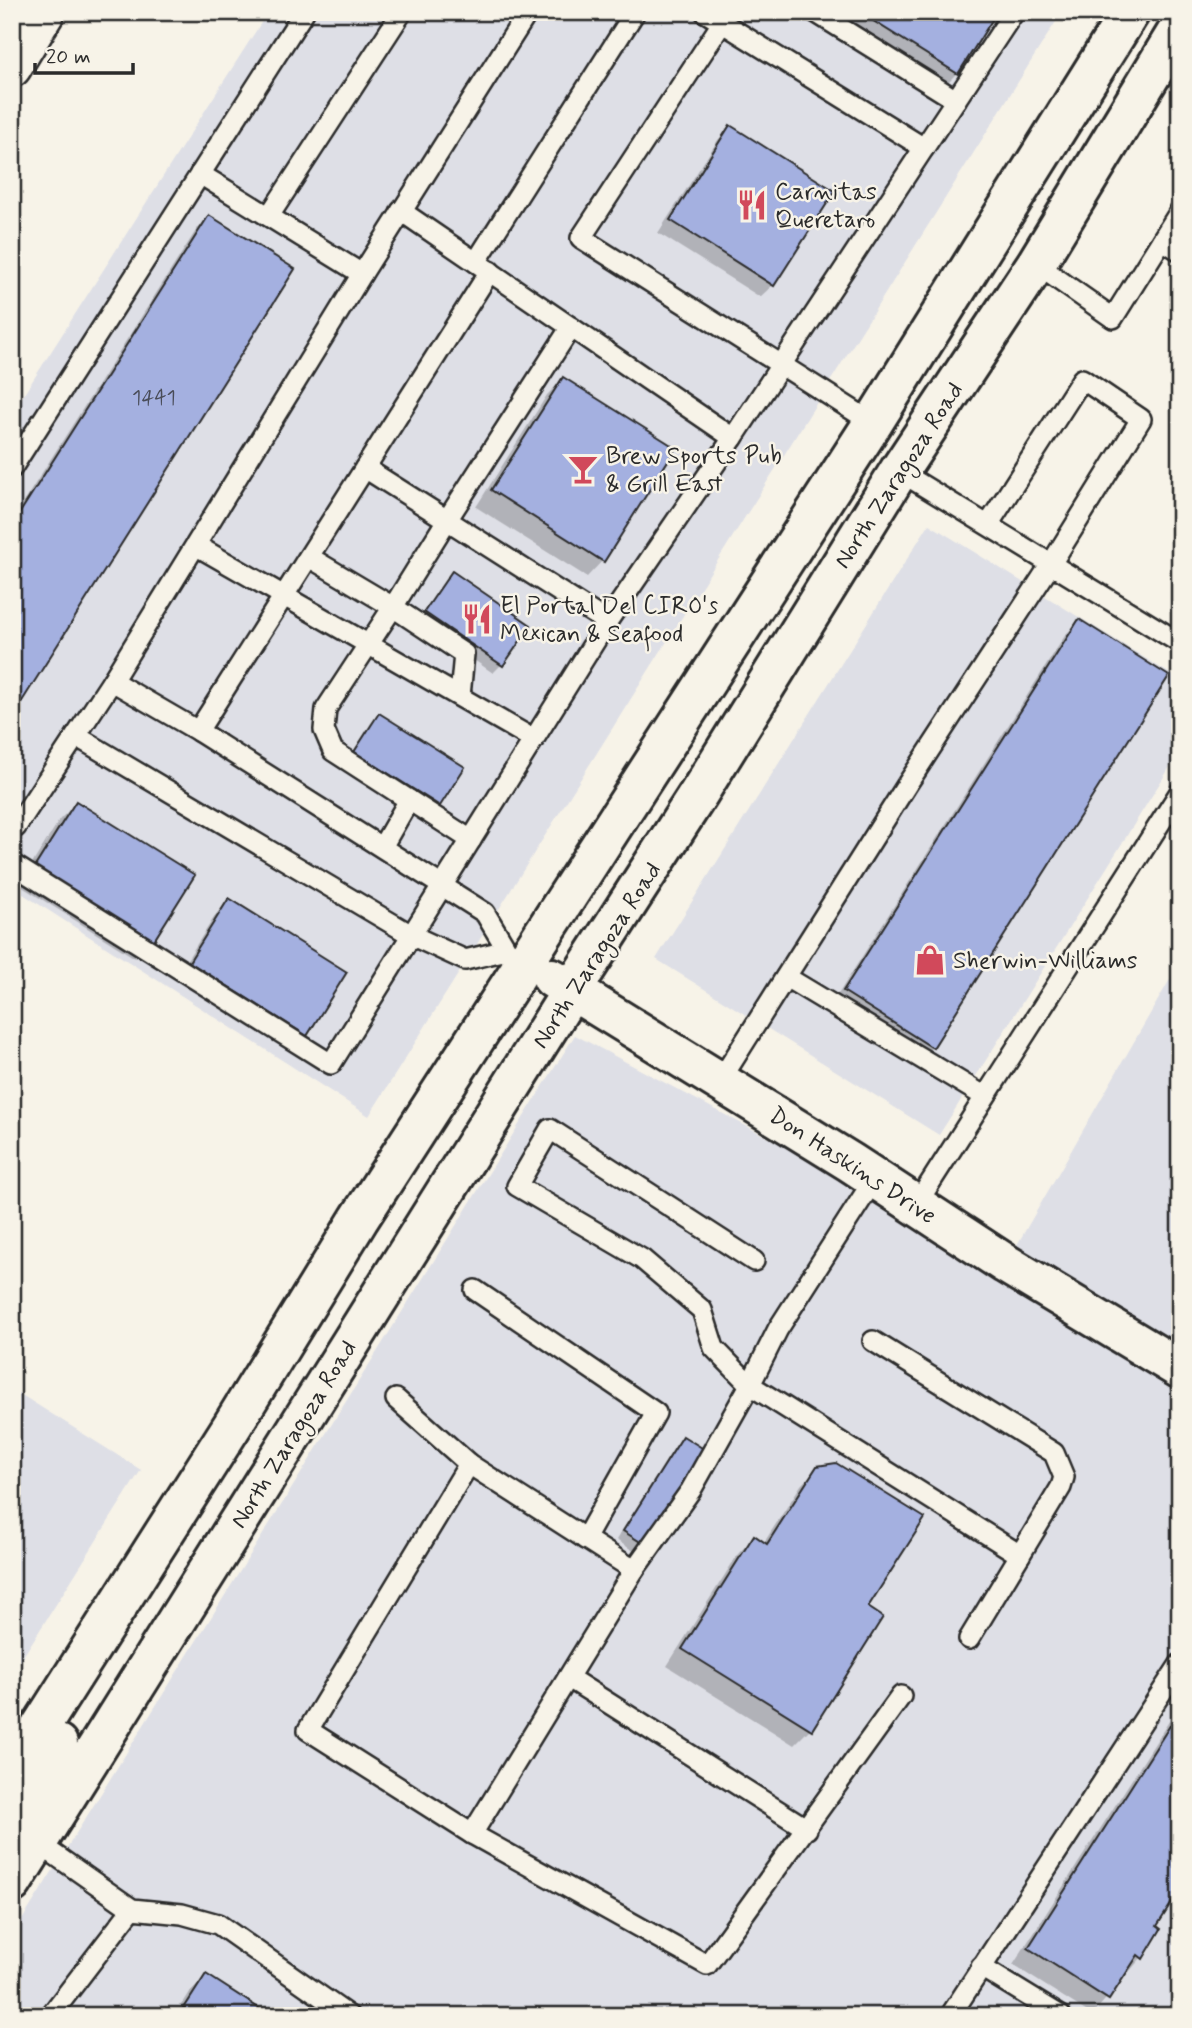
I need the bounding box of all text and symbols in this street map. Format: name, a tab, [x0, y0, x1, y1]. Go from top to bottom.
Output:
scale bar	[35, 32, 133, 76]
text: 20 m	[46, 43, 91, 71]
place label: Carnitas Queretaro	[775, 177, 877, 236]
restaurant icon: Carnitas Queretaro	[735, 188, 769, 222]
street label: North Zaragoza Road	[827, 377, 973, 576]
house number: 1441	[132, 384, 176, 412]
place label: Brew Sports Pub & Grill East	[606, 441, 782, 500]
bar icon: Brew Sports Pub & Grill East	[566, 452, 600, 486]
place label: El Portal Del CIRO's Mexican & Seafood	[500, 591, 719, 652]
restaurant icon: El Portal Del CIRO's Mexican & Seafood	[460, 602, 494, 636]
street label: North Zaragoza Road	[525, 857, 671, 1056]
shop icon: Sherwin-Williams	[913, 943, 947, 977]
place label: Sherwin-Williams	[953, 946, 1138, 977]
street label: Don Haskins Drive	[763, 1101, 942, 1232]
street label: North Zaragoza Road	[224, 1335, 366, 1536]

